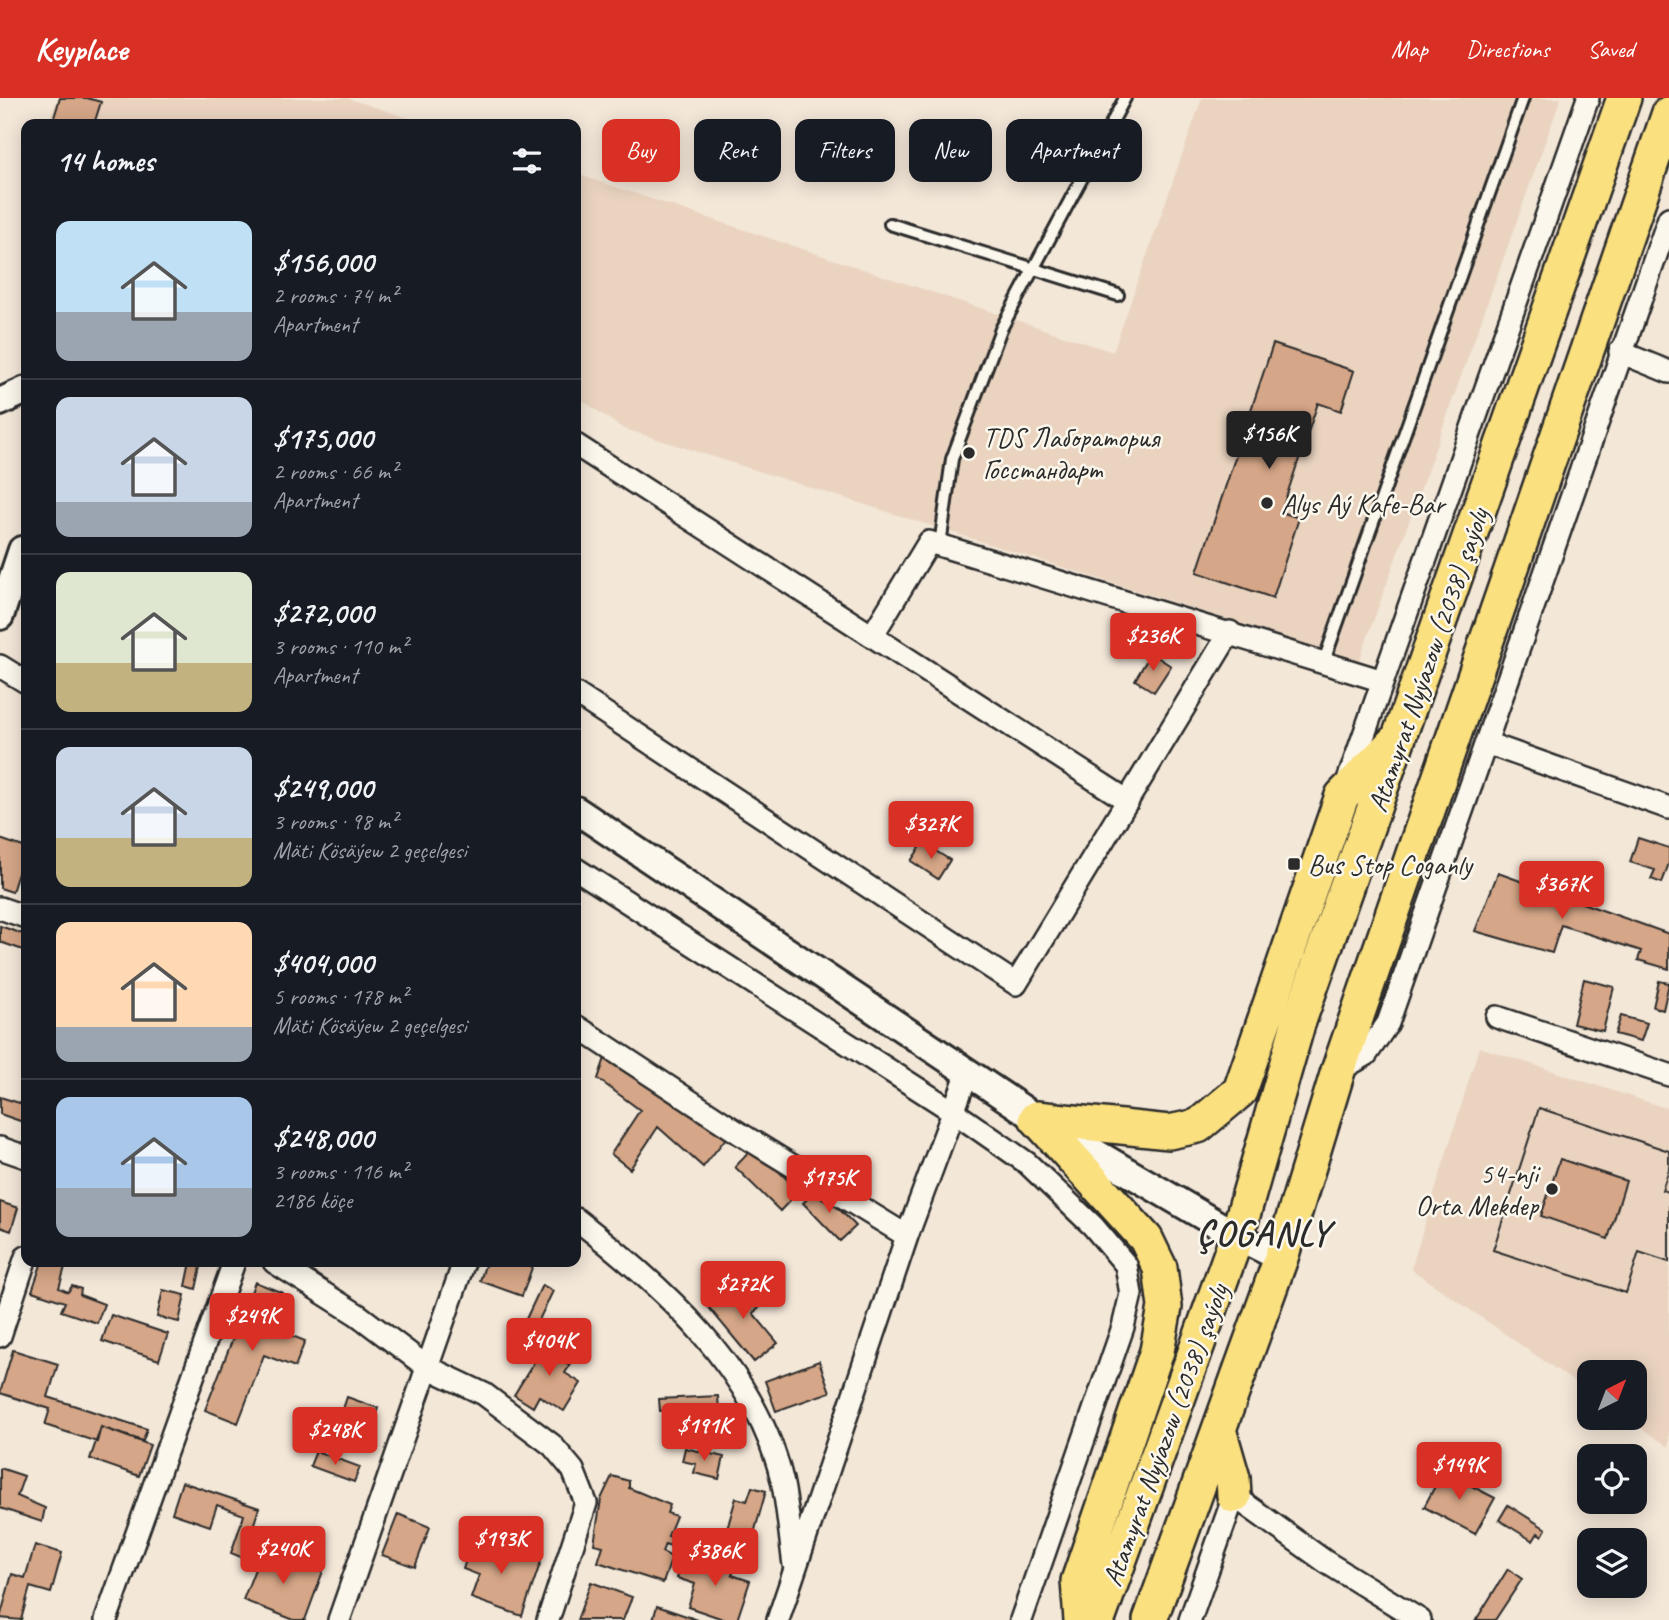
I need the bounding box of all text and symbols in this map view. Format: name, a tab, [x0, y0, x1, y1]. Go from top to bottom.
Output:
text: Keyplace	[35, 28, 128, 70]
text: Map	[1391, 34, 1428, 64]
text: Directions	[1466, 34, 1549, 64]
text: Saved	[1587, 34, 1634, 64]
chip: Buy	[602, 119, 680, 182]
chip: Rent	[694, 119, 781, 182]
chip: Filters	[795, 119, 895, 182]
chip: New	[909, 119, 992, 182]
chip: Apartment	[1006, 119, 1142, 182]
text: 14 homes	[56, 142, 154, 180]
icon: filters	[508, 142, 546, 180]
text: $156,000	[273, 243, 374, 281]
icon: home	[112, 249, 196, 333]
text: 2 rooms · 74 m²	[273, 281, 397, 310]
text: Apartment	[273, 310, 358, 339]
pin: $156K	[1220, 412, 1318, 471]
text: $175,000	[273, 419, 373, 457]
text: $156K	[1242, 419, 1296, 448]
place label: TDS Лаборатория Госстандарт	[983, 420, 1162, 487]
icon: home	[112, 425, 196, 509]
marker: TDS Лаборатория Госстандарт	[961, 445, 977, 461]
text: 2 rooms · 66 m²	[273, 457, 397, 486]
text: Apartment	[273, 486, 358, 515]
place label: Alys Aý Kafe-Bar	[1281, 486, 1447, 521]
marker: Alys Aý Kafe-Bar	[1259, 495, 1275, 511]
street label: Atamyrat Nyýazow (2038) şaýoly	[1360, 501, 1497, 816]
text: $272,000	[273, 594, 373, 632]
icon: home	[112, 600, 196, 684]
pin: $236K	[1104, 614, 1202, 673]
text: $236K	[1126, 621, 1180, 650]
text: 3 rooms · 110 m²	[273, 632, 408, 661]
text: Apartment	[273, 661, 358, 690]
text: $249,000	[273, 769, 373, 807]
icon: home	[112, 775, 196, 859]
pin: $327K	[882, 802, 980, 861]
text: 3 rooms · 98 m²	[273, 807, 397, 836]
text: $327K	[905, 809, 958, 838]
text: Mäti Kösäýew 2 geçelgesi	[273, 836, 467, 865]
place label: Bus Stop Coganly	[1308, 847, 1474, 882]
marker: Bus Stop Coganly	[1286, 856, 1302, 872]
pin: $367K	[1513, 862, 1611, 921]
text: $367K	[1535, 869, 1589, 898]
text: $404,000	[273, 944, 373, 982]
icon: home	[112, 950, 196, 1034]
text: 5 rooms · 178 m²	[273, 982, 408, 1011]
text: Mäti Kösäýew 2 geçelgesi	[273, 1011, 467, 1040]
text: $248,000	[273, 1119, 373, 1157]
icon: home	[112, 1125, 196, 1209]
pin: $175K	[780, 1156, 878, 1215]
place label: 54-nji Orta Mekdep	[1416, 1156, 1542, 1223]
text: 3 rooms · 116 m²	[273, 1157, 408, 1186]
text: $175K	[803, 1163, 855, 1192]
marker: 54-nji Orta Mekdep	[1544, 1181, 1560, 1197]
text: 2186 köçe	[273, 1186, 352, 1215]
district label: ÇOGANLY	[1197, 1211, 1337, 1256]
pin: $272K	[694, 1262, 792, 1321]
text: $272K	[717, 1269, 770, 1298]
street label: Atamyrat Nyýazow (2038) şaýoly	[1094, 1277, 1237, 1591]
pin: $249K	[203, 1294, 301, 1353]
text: $249K	[226, 1301, 278, 1330]
pin: $404K	[500, 1318, 598, 1378]
text: $404K	[522, 1326, 576, 1355]
north arrow	[1577, 1360, 1647, 1430]
map controls	[1577, 1360, 1647, 1598]
pin: $191K	[655, 1404, 753, 1463]
pin: $248K	[286, 1408, 384, 1467]
text: $191K	[678, 1411, 730, 1440]
text: $248K	[308, 1415, 362, 1444]
pin: $149K	[1410, 1442, 1508, 1502]
button: locate	[1577, 1444, 1647, 1514]
text: $149K	[1433, 1450, 1485, 1479]
pin: $193K	[452, 1516, 550, 1576]
text: $193K	[475, 1524, 527, 1553]
pin: $240K	[234, 1526, 332, 1586]
pin: $386K	[666, 1528, 764, 1588]
button: layers	[1577, 1528, 1647, 1598]
text: $240K	[256, 1534, 310, 1563]
text: $386K	[688, 1536, 742, 1565]

